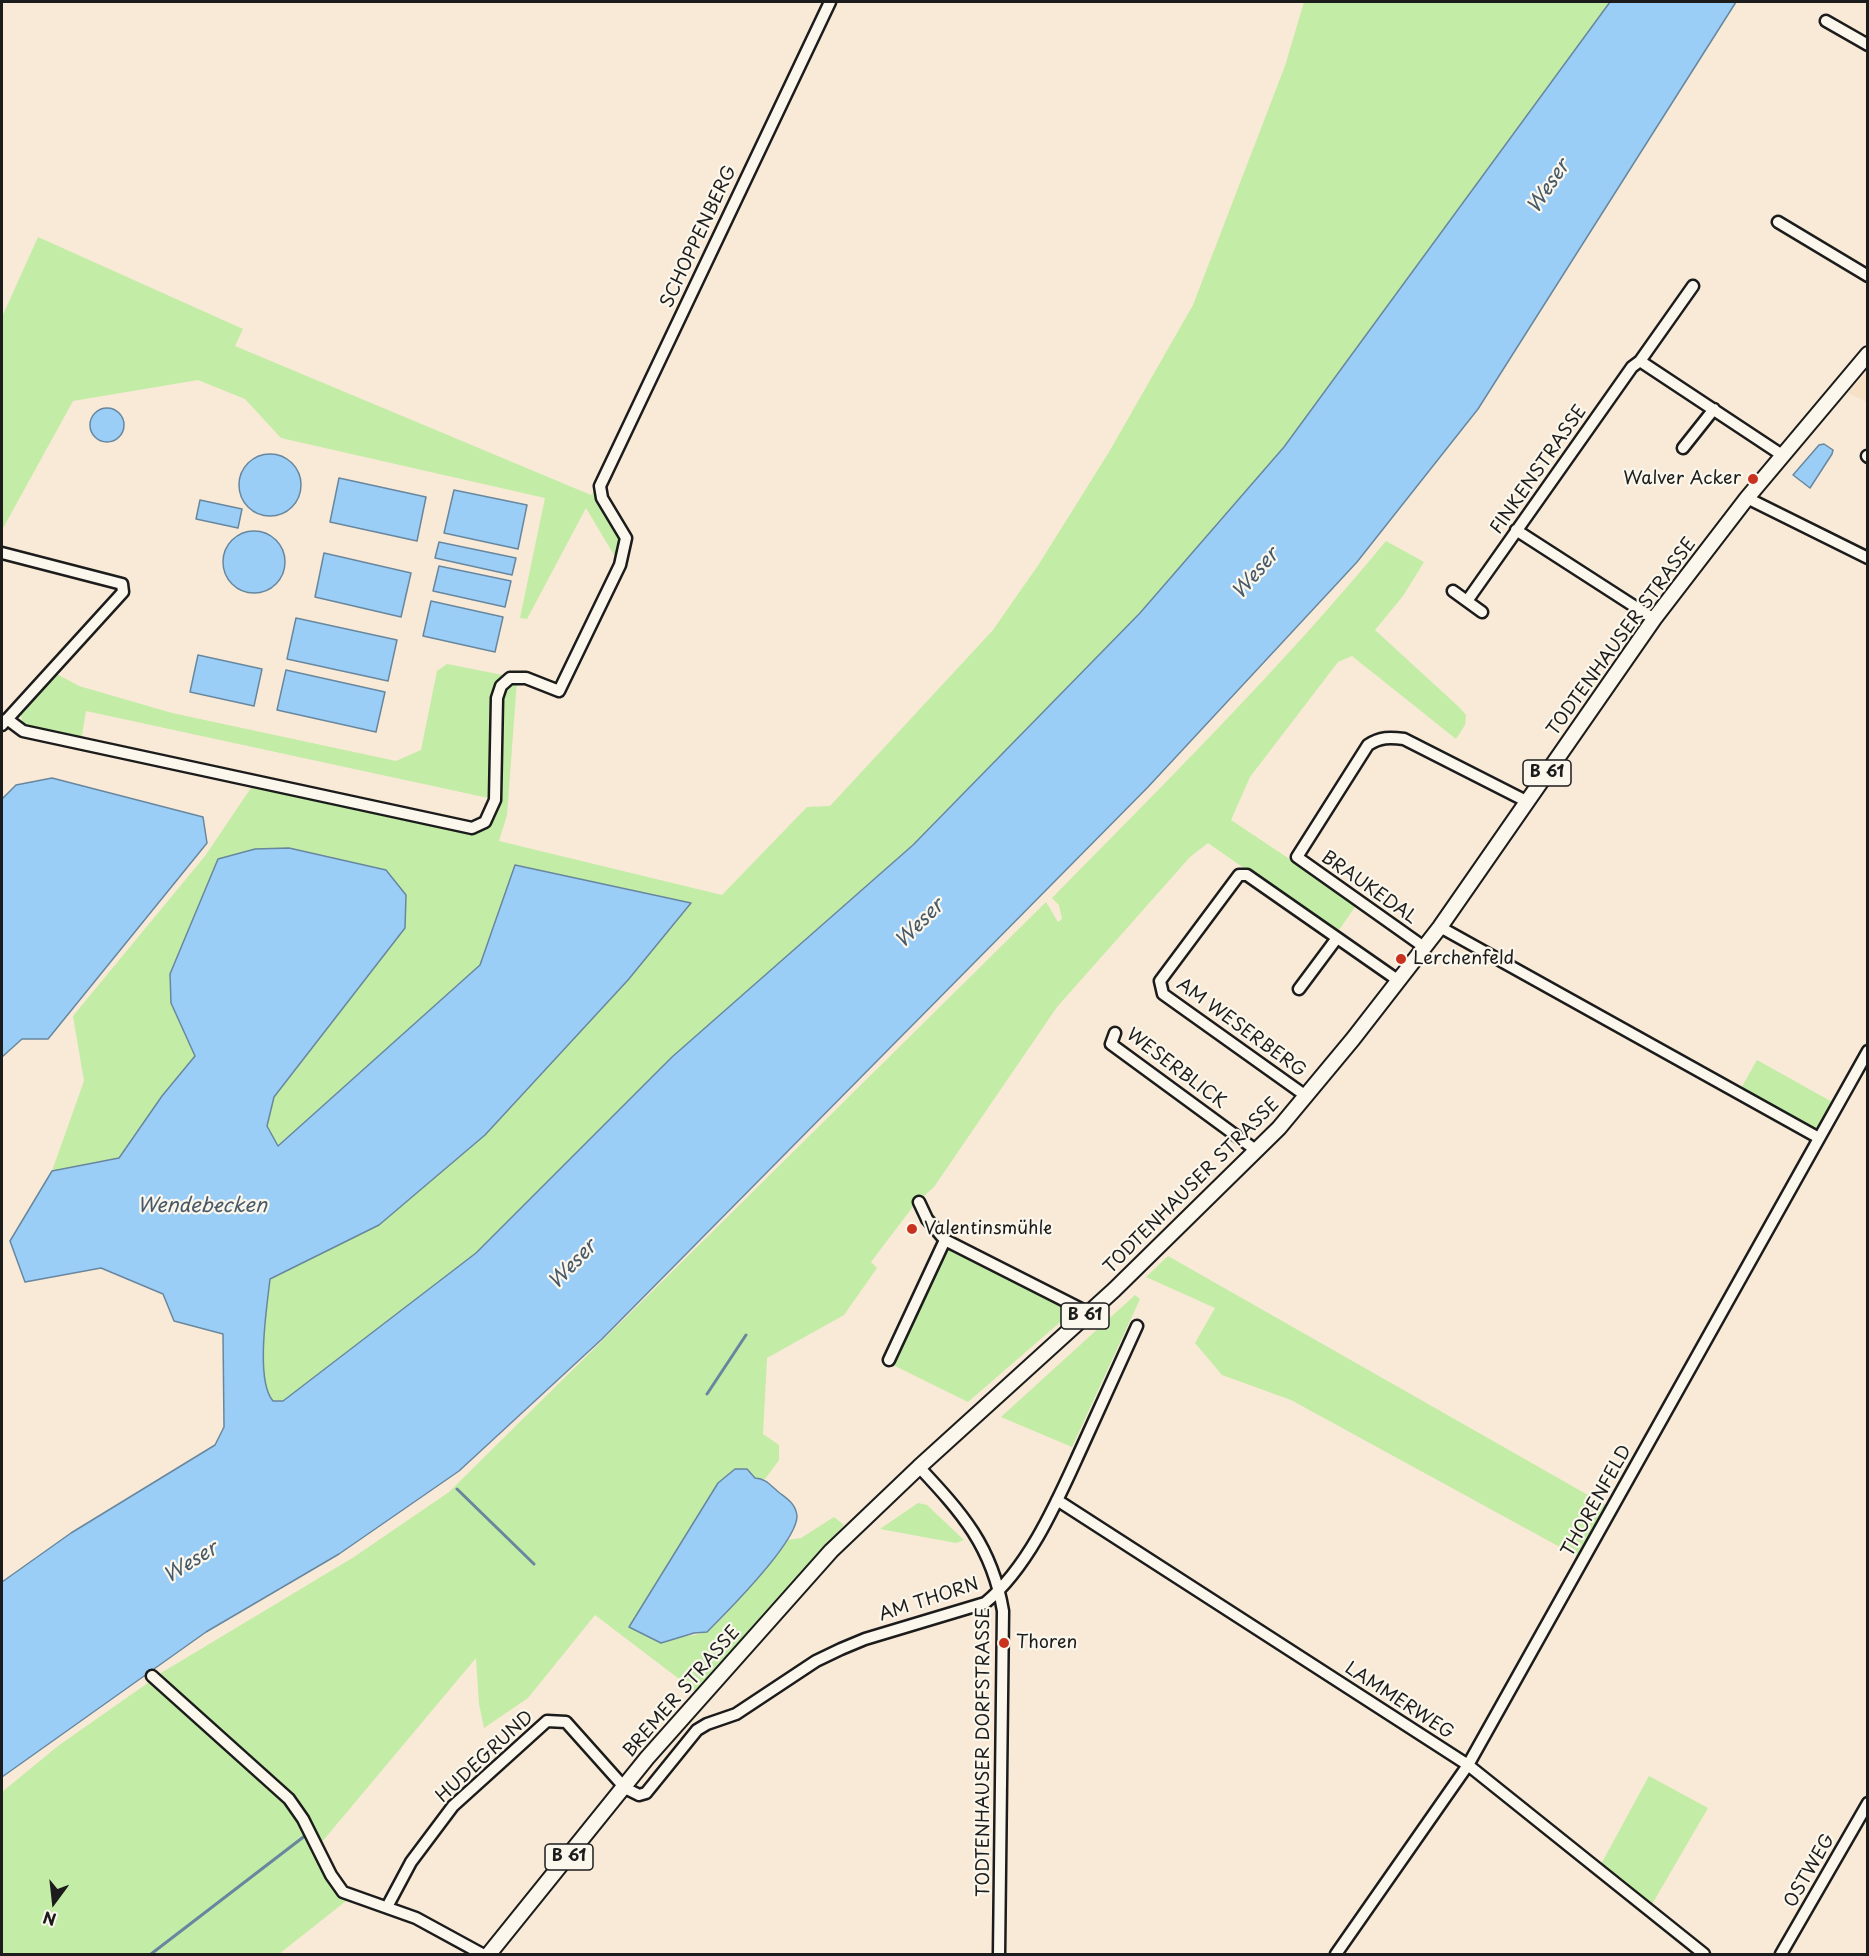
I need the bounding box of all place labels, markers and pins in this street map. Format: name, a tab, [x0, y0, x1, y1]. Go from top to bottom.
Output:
place label: Walver Acker	[1623, 468, 1741, 490]
marker: Walver Acker	[1746, 472, 1760, 486]
place label: Lerchenfeld	[1413, 948, 1514, 970]
marker: Lerchenfeld	[1394, 952, 1408, 966]
place label: Valentinsmühle	[924, 1218, 1052, 1240]
marker: Valentinsmühle	[905, 1222, 919, 1236]
place label: Thoren	[1016, 1632, 1077, 1654]
marker: Thoren	[997, 1636, 1011, 1650]

